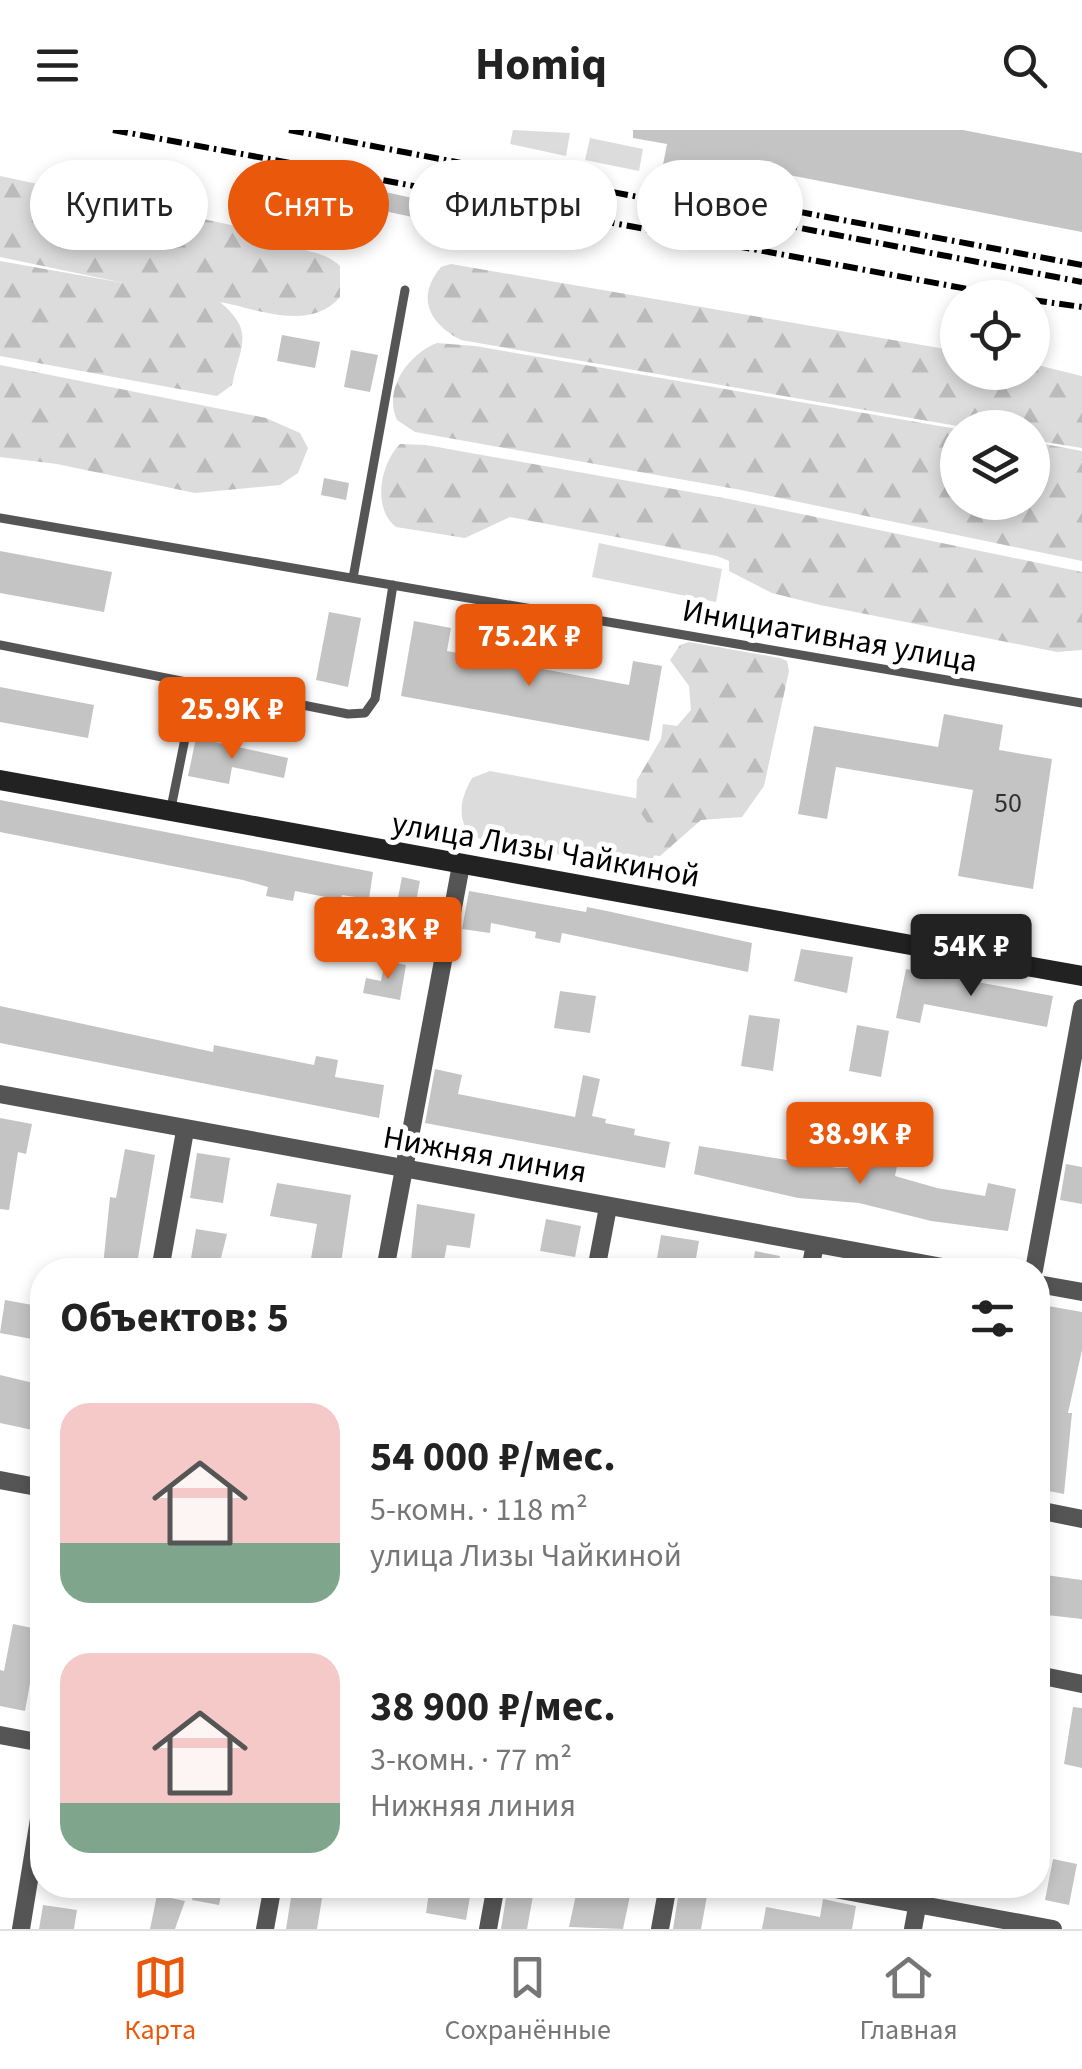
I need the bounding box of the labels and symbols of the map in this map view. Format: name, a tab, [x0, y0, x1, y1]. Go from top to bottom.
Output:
street label: Инициативная улица	[679, 587, 981, 685]
pin: 75.2K ₽	[437, 604, 621, 689]
pin: 25.9K ₽	[140, 677, 324, 762]
house number: 50	[994, 783, 1022, 823]
street label: улица Лизы Чайкиной	[388, 800, 703, 900]
pin: 42.3K ₽	[296, 897, 480, 982]
pin: 54K ₽	[901, 914, 1041, 999]
pin: 38.9K ₽	[768, 1102, 952, 1187]
street label: Нижняя линия	[379, 1114, 590, 1196]

